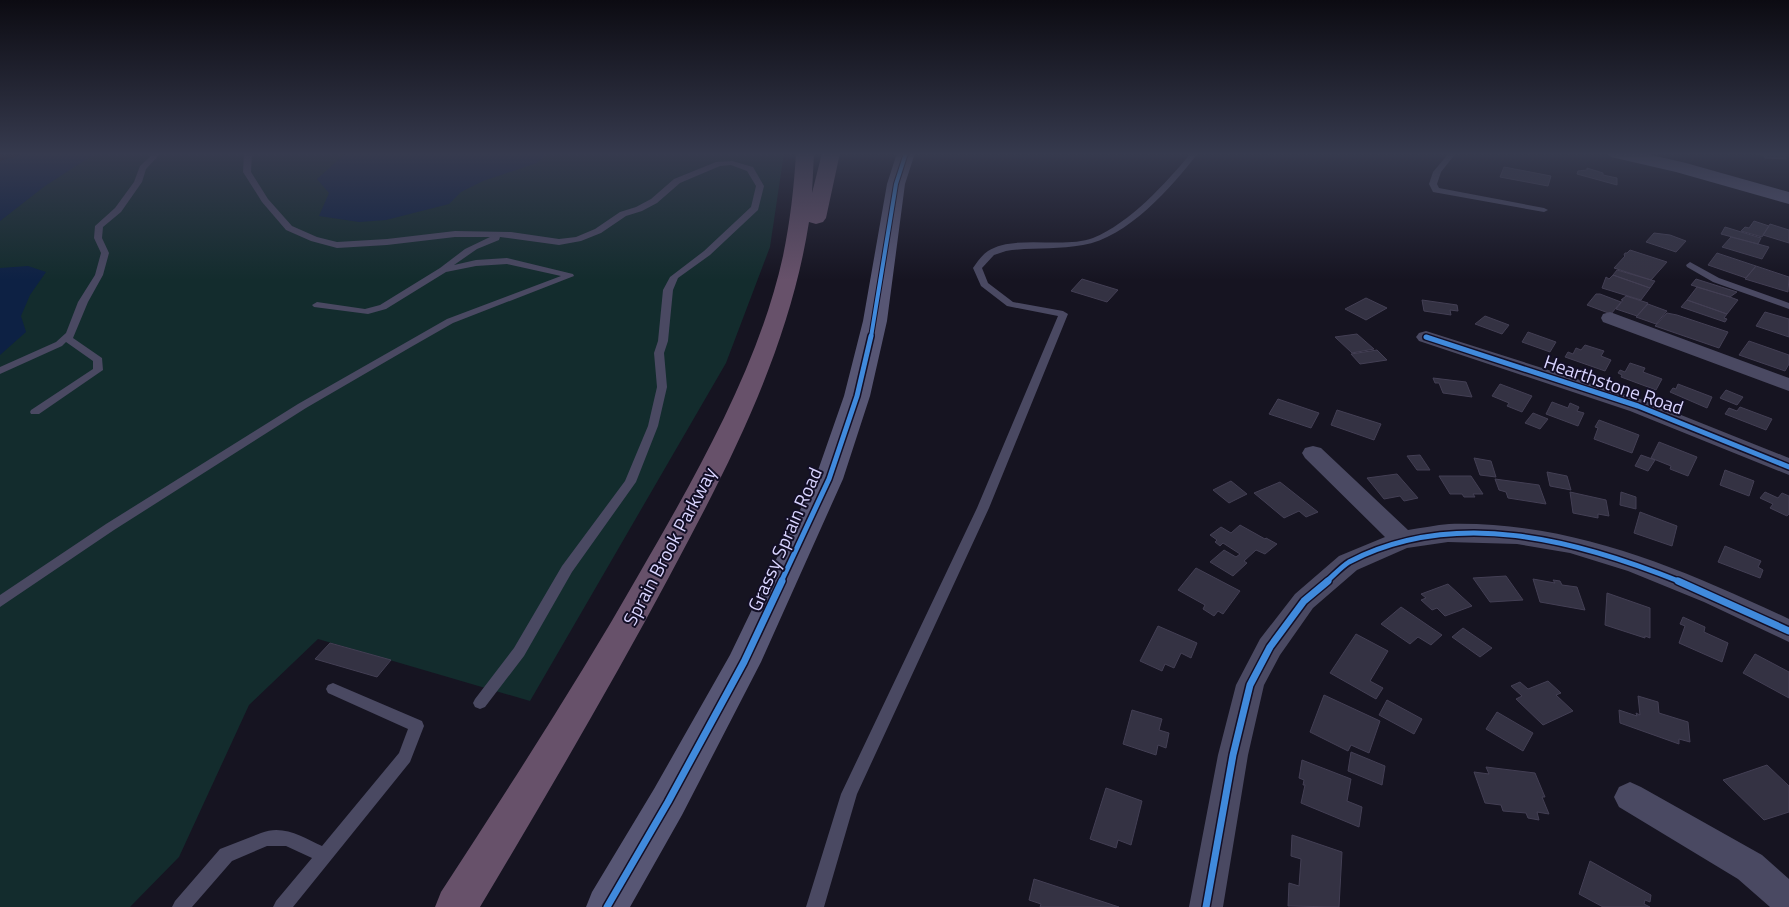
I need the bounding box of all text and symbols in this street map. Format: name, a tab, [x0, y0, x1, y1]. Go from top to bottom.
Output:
street label: Hearthstone Road	[1540, 347, 1688, 421]
street label: Sprain Brook Parkway	[615, 462, 723, 630]
street label: Grassy Sprain Road	[739, 462, 829, 616]

